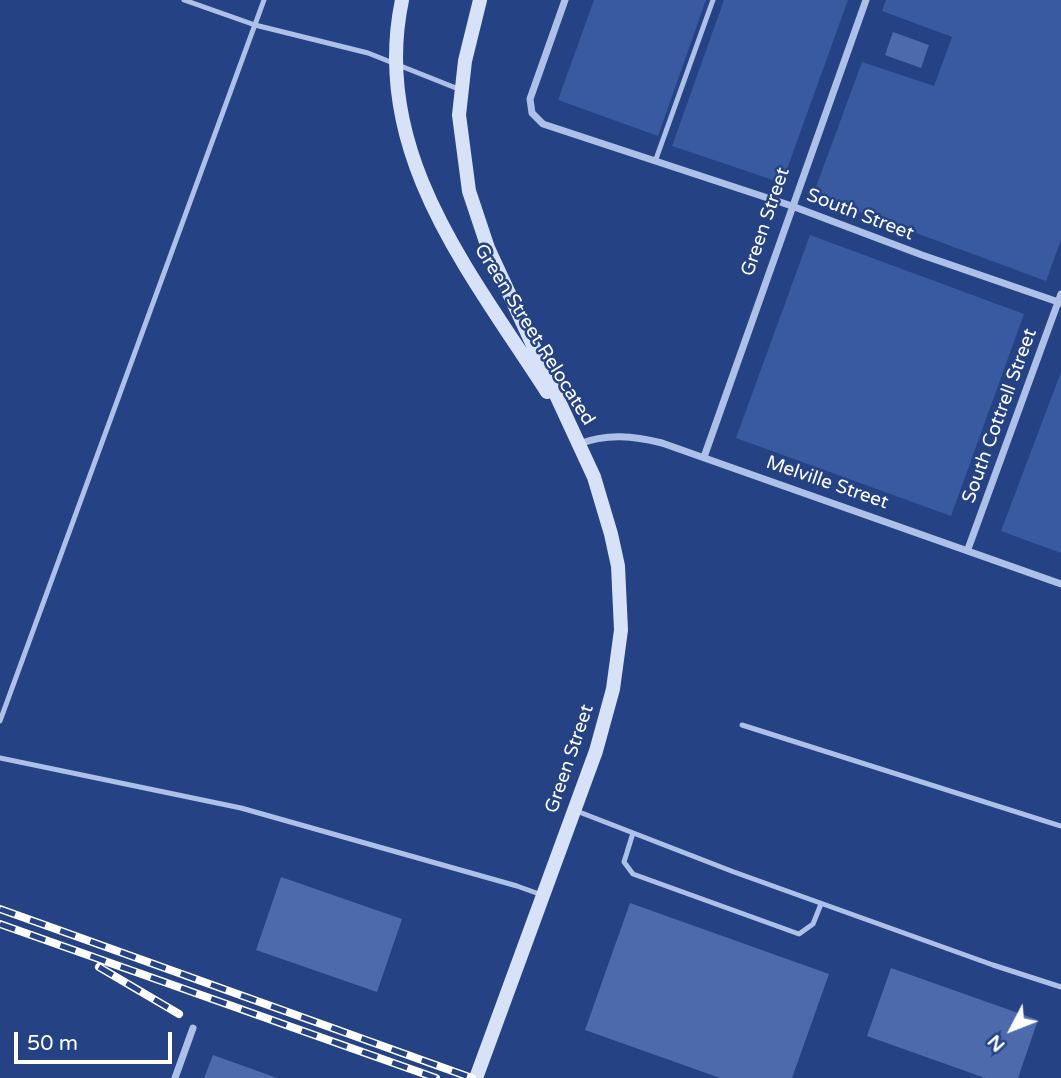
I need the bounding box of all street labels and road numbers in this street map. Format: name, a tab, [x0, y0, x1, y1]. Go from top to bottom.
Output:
street label: Green Street	[737, 165, 795, 279]
street label: South Street	[803, 184, 917, 246]
street label: Green Street Relocated	[469, 240, 599, 430]
street label: South Cottrell Street	[958, 326, 1042, 506]
street label: Melville Street	[763, 451, 891, 515]
street label: Green Street	[541, 702, 599, 816]

